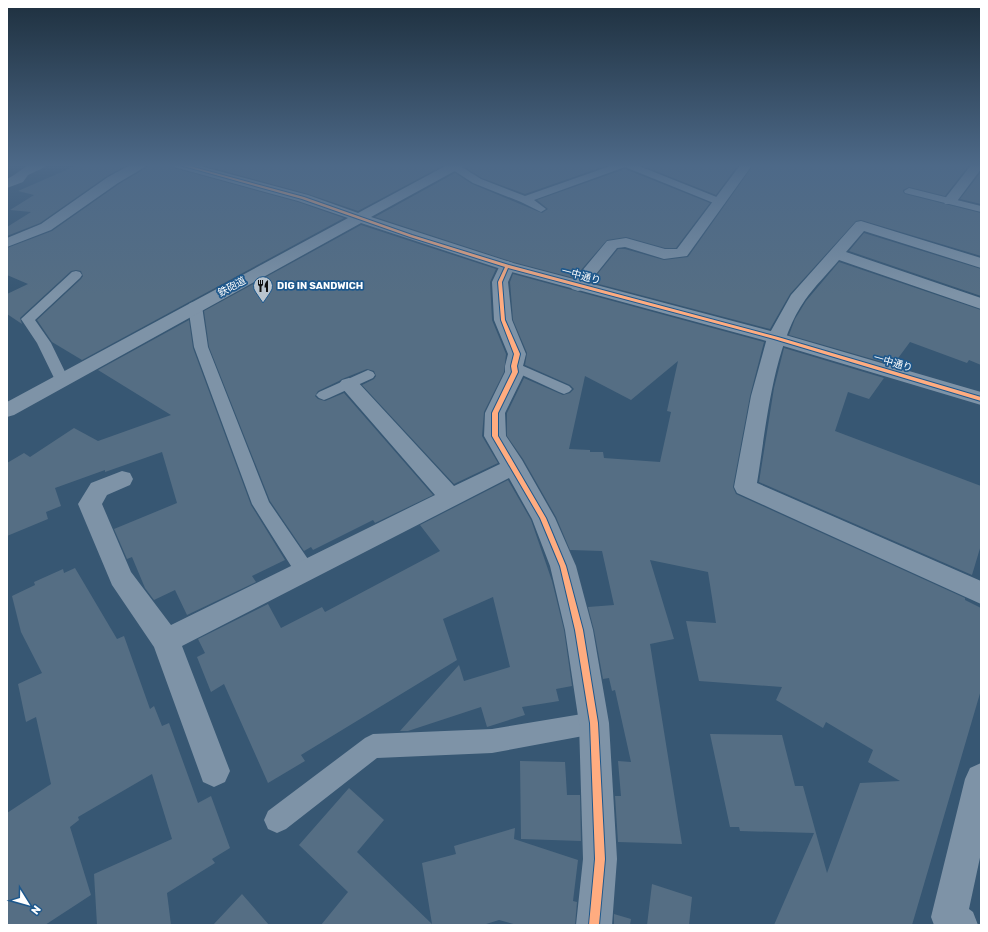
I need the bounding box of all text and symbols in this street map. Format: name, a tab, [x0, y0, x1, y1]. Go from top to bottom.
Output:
street label: 一中通り	[560, 265, 602, 287]
street label: 鉄砲道	[216, 275, 248, 299]
restaurant icon: DIG IN SANDWICH	[252, 275, 274, 303]
place label: DIG IN SANDWICH	[277, 280, 363, 292]
street label: 一中通り	[872, 352, 914, 374]
north arrow	[8, 884, 48, 924]
text: N	[28, 903, 43, 917]

